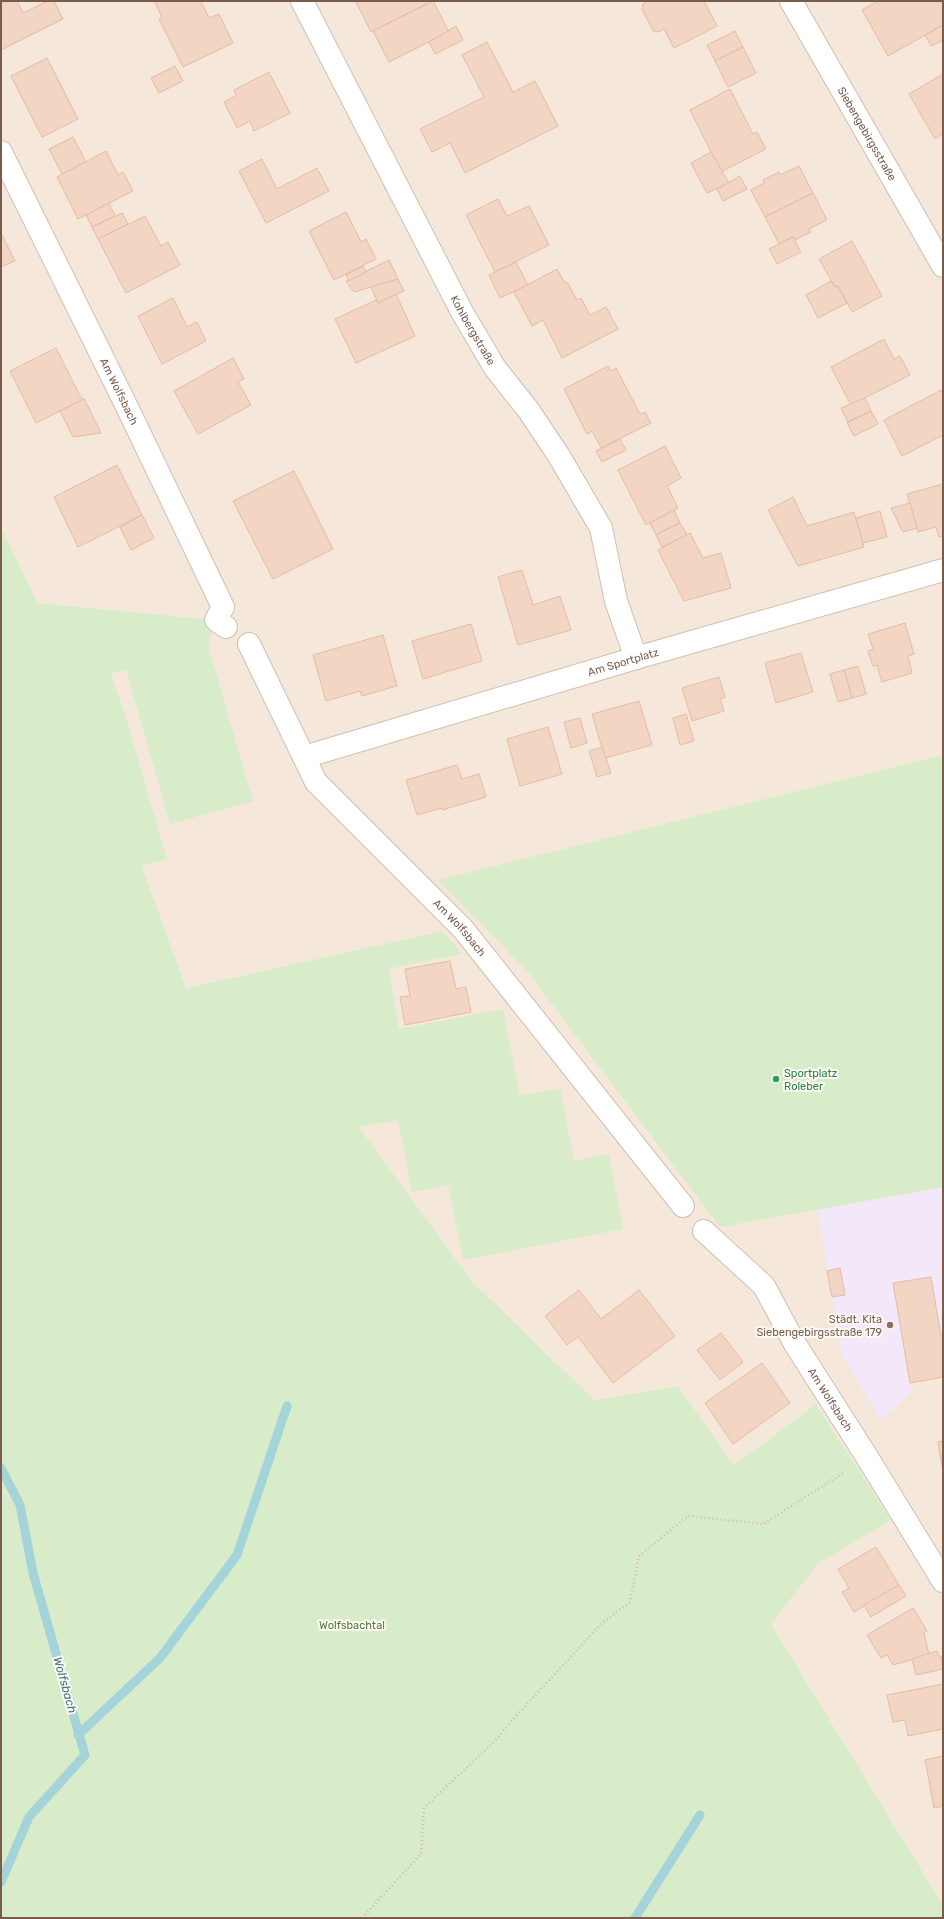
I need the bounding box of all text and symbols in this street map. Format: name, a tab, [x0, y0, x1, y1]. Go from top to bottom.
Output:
street label: Siebengebirgsstraße	[835, 84, 899, 183]
street label: Kohlbergstraße	[448, 293, 498, 367]
street label: Am Wolfsbach	[97, 356, 141, 427]
street label: Am Sportplatz	[586, 645, 660, 679]
street label: Am Wolfsbach	[430, 896, 489, 959]
place label: Sportplatz Roleber	[784, 1067, 838, 1093]
marker: Sportplatz Roleber	[771, 1074, 781, 1084]
place label: Städt. Kita Siebengebirgsstraße 179	[757, 1313, 882, 1339]
marker: Städt. Kita Siebengebirgsstraße 179	[885, 1320, 895, 1330]
street label: Am Wolfsbach	[805, 1365, 855, 1434]
park label: Wolfsbachtal	[319, 1619, 385, 1632]
water label: Wolfsbach	[50, 1655, 80, 1715]

